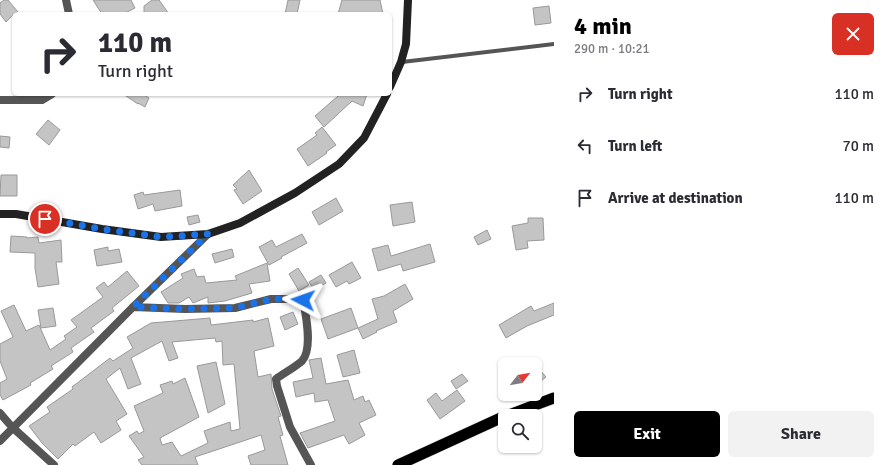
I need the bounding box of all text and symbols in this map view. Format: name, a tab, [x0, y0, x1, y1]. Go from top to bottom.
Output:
text: 4 min	[574, 11, 632, 41]
button: close	[832, 13, 874, 55]
text: 110 m	[98, 26, 172, 60]
icon: right	[32, 28, 84, 80]
text: 290 m · 10:21	[574, 41, 650, 57]
text: Turn right	[98, 60, 173, 82]
icon: right	[574, 83, 596, 105]
text: Turn right	[608, 85, 673, 103]
text: 110 m	[834, 85, 874, 103]
icon: left	[574, 135, 596, 157]
text: Turn left	[608, 137, 662, 155]
text: 70 m	[843, 137, 874, 155]
icon: arrive	[574, 187, 596, 209]
text: Arrive at destination	[608, 189, 743, 207]
text: 110 m	[834, 189, 874, 207]
pin	[28, 202, 62, 236]
icon: arrive	[34, 208, 56, 230]
position arrow	[282, 279, 324, 321]
north arrow	[498, 357, 542, 401]
map controls	[498, 357, 542, 453]
button: search	[498, 409, 542, 453]
button: Exit	[574, 411, 720, 457]
button: Share	[728, 411, 874, 457]

